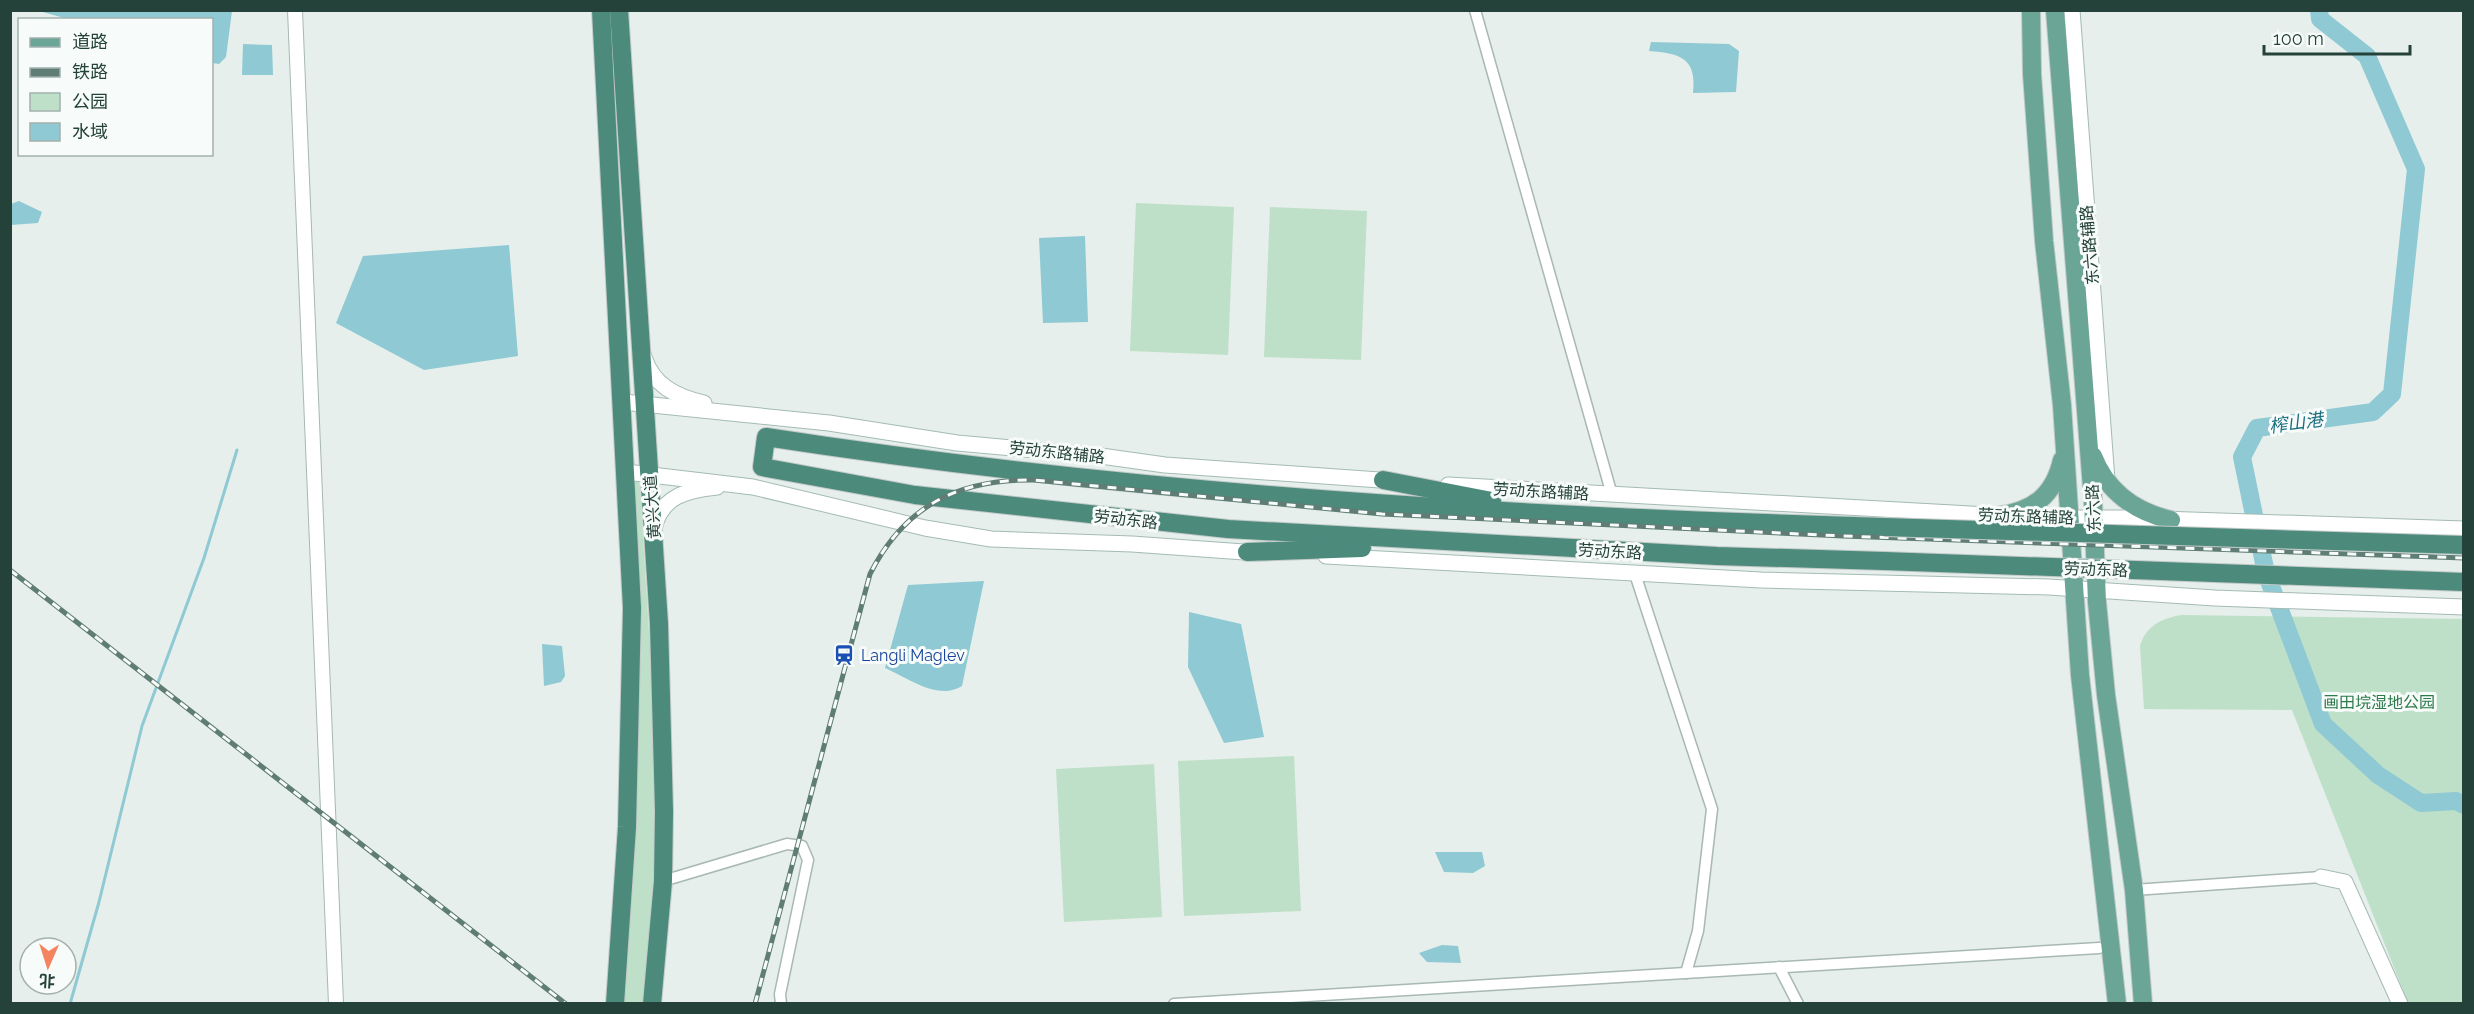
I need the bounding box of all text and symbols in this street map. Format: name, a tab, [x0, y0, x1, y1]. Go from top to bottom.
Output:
legend	[18, 18, 213, 156]
scale bar	[2264, 18, 2410, 56]
text: 100 m	[2273, 28, 2324, 49]
text: 道路	[72, 31, 108, 52]
text: 铁路	[72, 61, 108, 82]
text: 公园	[72, 91, 108, 112]
text: 水域	[72, 121, 108, 142]
street label: 东六路辅路	[2077, 204, 2102, 286]
water label: 榨山港	[2268, 408, 2327, 437]
street label: 劳动东路辅路	[1008, 438, 1106, 467]
street label: 黄兴大道	[641, 474, 664, 540]
street label: 劳动东路辅路	[1493, 479, 1589, 503]
street label: 东六路	[2083, 484, 2104, 532]
street label: 劳动东路辅路	[1978, 505, 2074, 528]
street label: 劳动东路	[1093, 507, 1159, 532]
street label: 劳动东路	[1578, 540, 1642, 563]
street label: 劳动东路	[2064, 559, 2128, 580]
station icon: Langli Maglev	[832, 643, 856, 667]
place label: Langli Maglev	[861, 646, 965, 665]
park label: 画田垸湿地公园	[2323, 693, 2435, 712]
north arrow	[18, 936, 78, 996]
text: 北	[39, 971, 56, 990]

